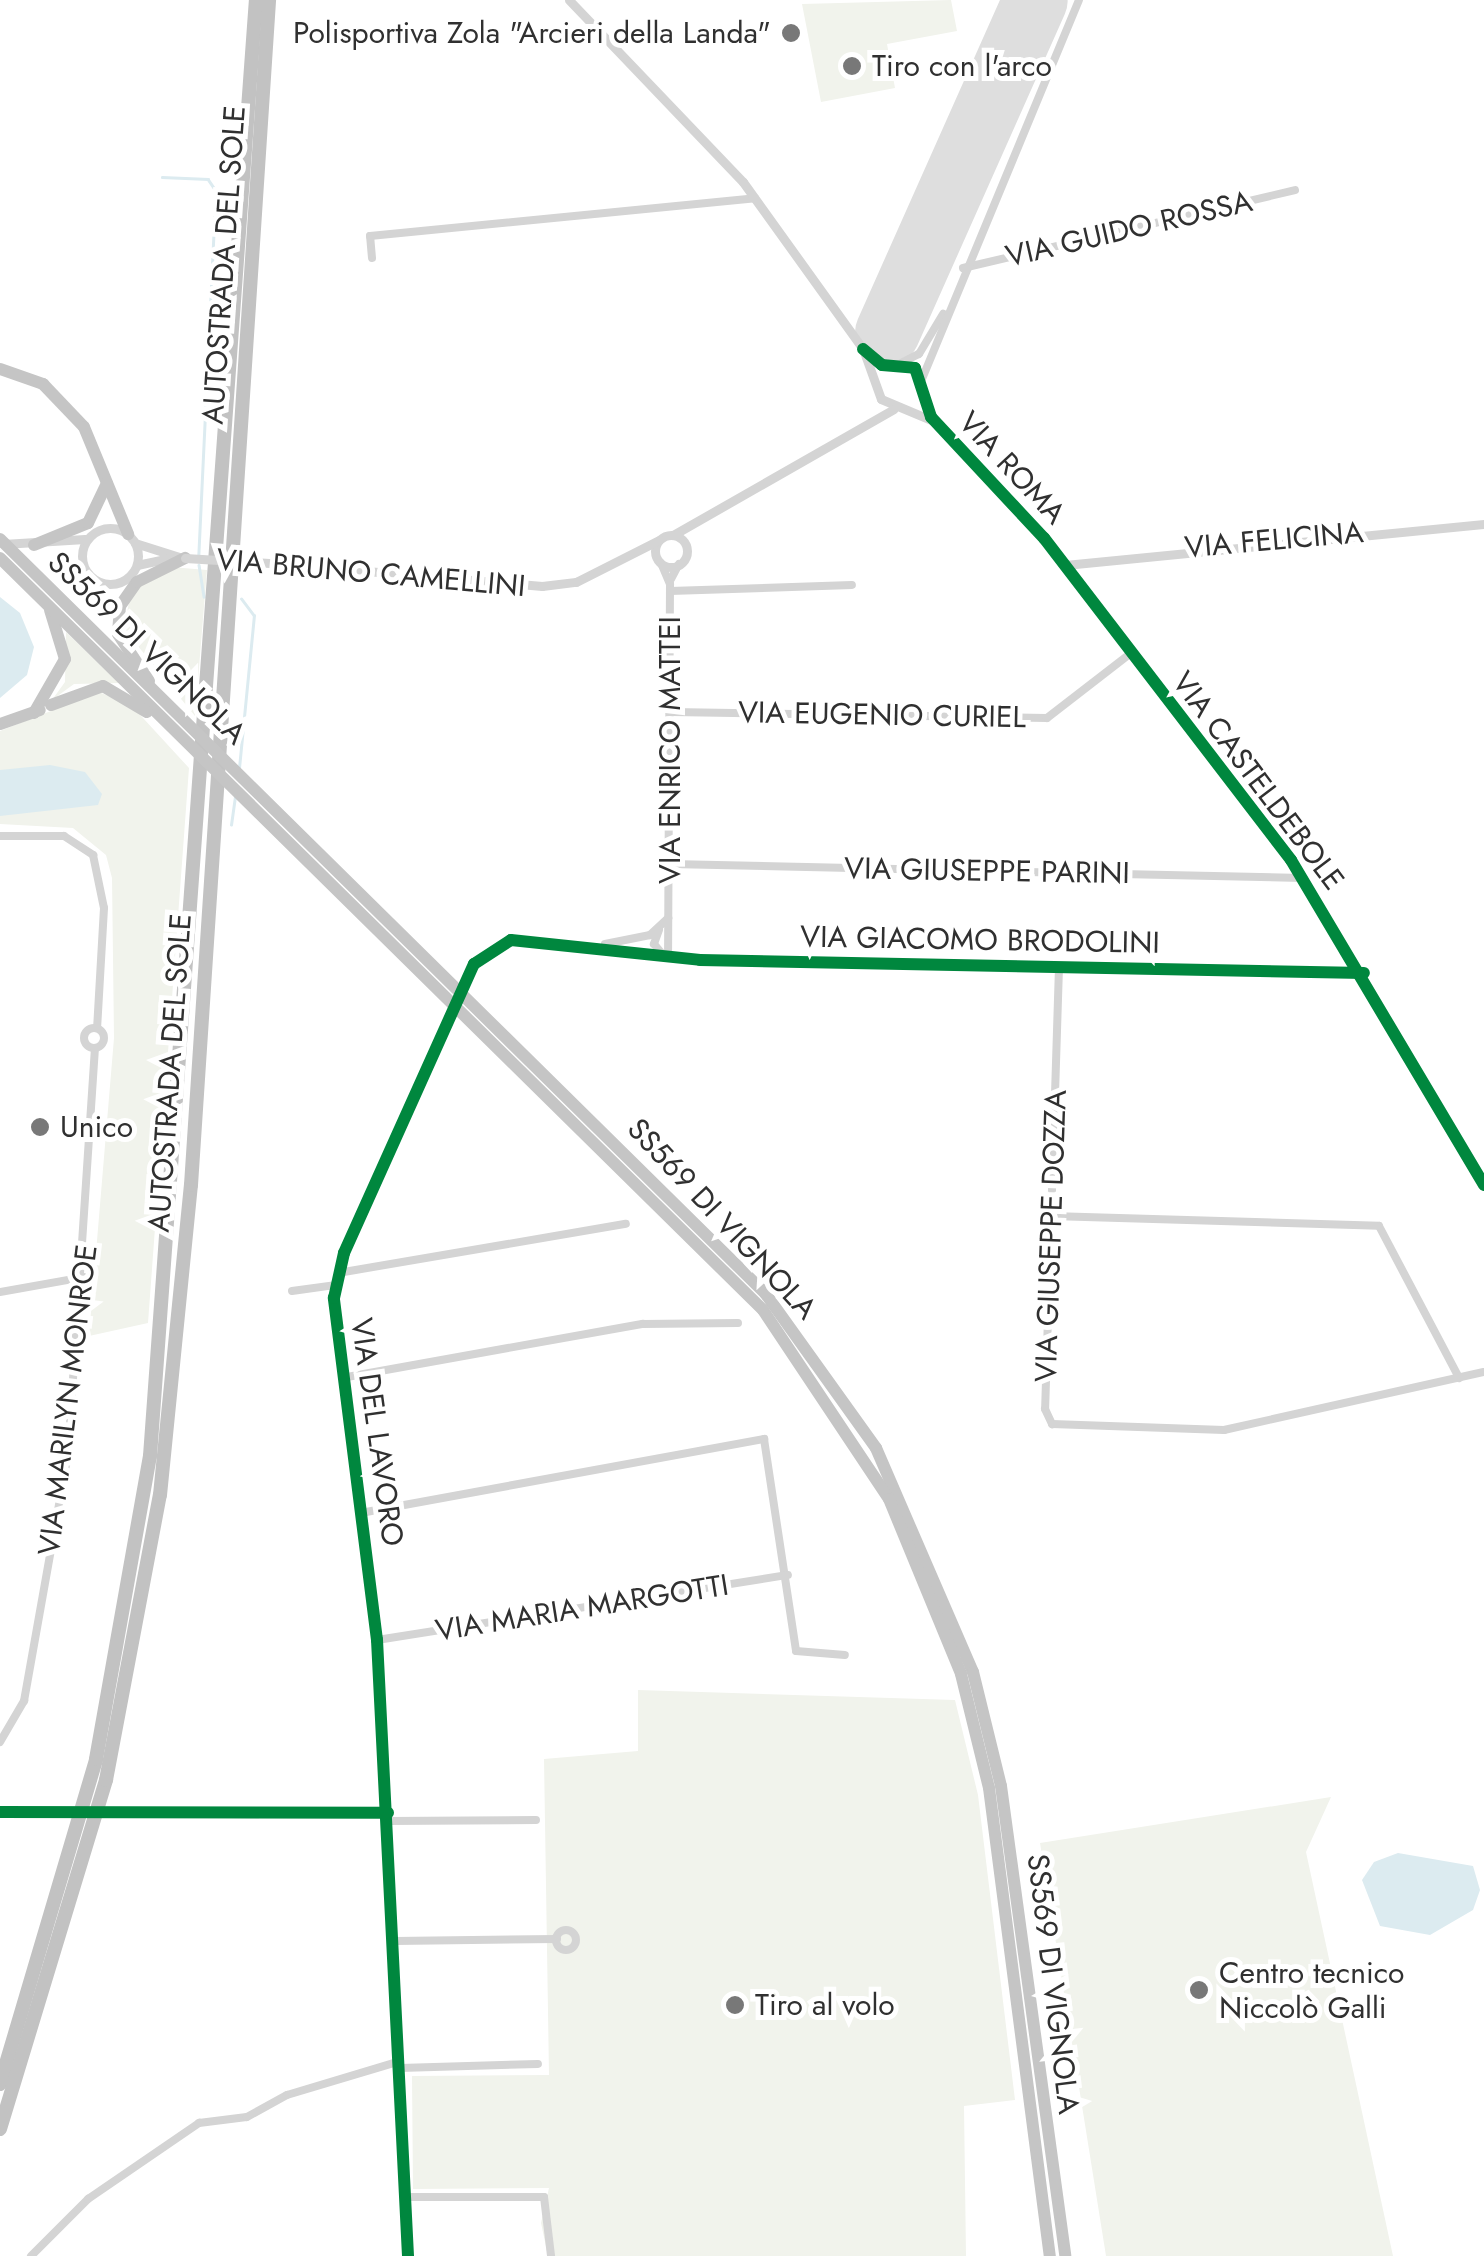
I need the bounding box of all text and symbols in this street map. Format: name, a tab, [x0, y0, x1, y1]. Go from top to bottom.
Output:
place label: Polisportiva Zola "Arcieri della Landa"	[293, 15, 771, 51]
marker: Polisportiva Zola "Arcieri della Landa"	[780, 22, 802, 44]
place label: Tiro con l'arco	[872, 48, 1052, 84]
marker: Tiro con l'arco	[841, 55, 863, 77]
street label: AUTOSTRADA DEL SOLE	[195, 104, 253, 426]
street label: VIA GUIDO ROSSA	[1002, 183, 1256, 275]
street label: VIA ROMA	[951, 404, 1073, 532]
street label: VIA FELICINA	[1183, 514, 1365, 566]
street label: VIA BRUNO CAMELLINI	[215, 542, 527, 604]
street label: SS569 DI VIGNOLA	[40, 544, 254, 752]
street label: VIA ENRICO MATTEI	[652, 616, 688, 884]
street label: VIA CASTELDEBOLE	[1164, 665, 1352, 897]
street label: VIA EUGENIO CURIEL	[738, 694, 1026, 736]
street label: VIA GIUSEPPE PARINI	[844, 851, 1130, 891]
street label: AUTOSTRADA DEL SOLE	[141, 912, 199, 1234]
street label: VIA GIACOMO BRODOLINI	[800, 919, 1160, 961]
street label: VIA GIUSEPPE DOZZA	[1028, 1089, 1074, 1383]
place label: Unico	[60, 1109, 133, 1145]
street label: SS569 DI VIGNOLA	[620, 1111, 824, 1327]
marker: Unico	[29, 1116, 51, 1138]
street label: VIA MARILYN MONROE	[31, 1243, 105, 1557]
street label: VIA DEL LAVORO	[343, 1316, 411, 1548]
street label: VIA MARIA MARGOTTI	[433, 1567, 731, 1649]
street label: SS569 DI VIGNOLA	[1019, 1852, 1087, 2116]
place label: Centro tecnico Niccolò Galli	[1219, 1955, 1404, 2026]
marker: Centro tecnico Niccolò Galli	[1188, 1979, 1210, 2001]
place label: Tiro al volo	[755, 1987, 895, 2023]
marker: Tiro al volo	[724, 1994, 746, 2016]

